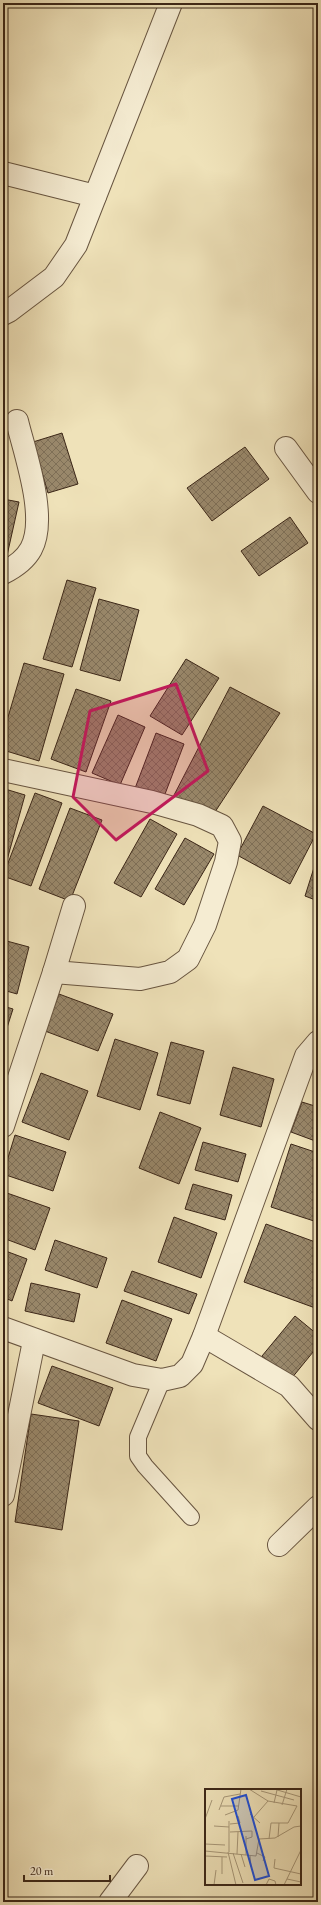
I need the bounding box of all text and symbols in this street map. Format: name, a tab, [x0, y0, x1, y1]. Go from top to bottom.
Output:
inset map	[205, 1789, 301, 1885]
scale bar	[24, 1857, 110, 1883]
text: 20 m	[30, 1863, 54, 1879]

